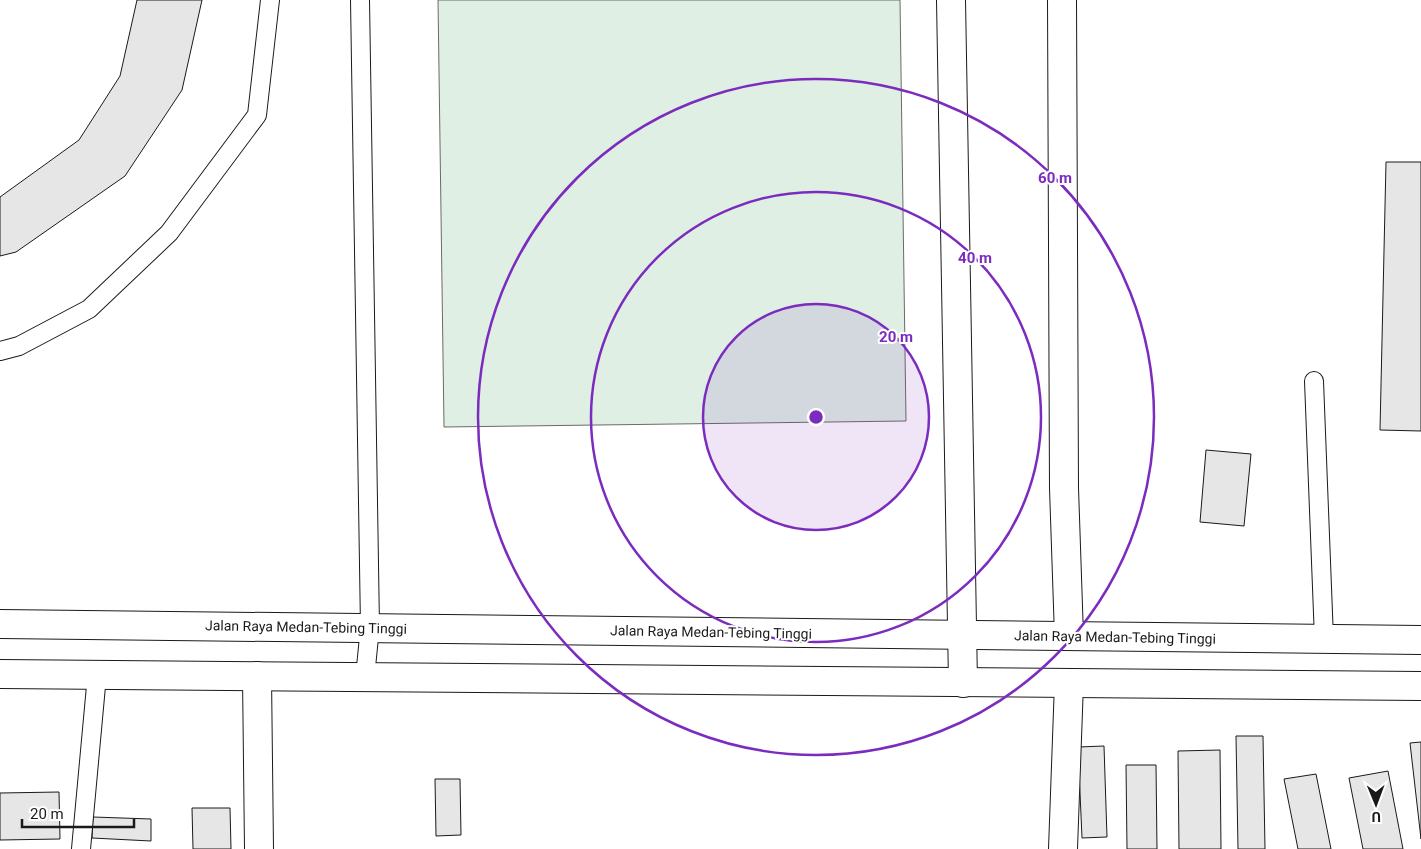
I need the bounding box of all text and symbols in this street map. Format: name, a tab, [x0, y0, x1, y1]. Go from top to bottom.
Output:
text: 60 m	[1038, 169, 1072, 187]
text: 40 m	[958, 249, 992, 267]
text: 20 m	[879, 328, 913, 346]
centre of rings	[807, 408, 825, 426]
street label: Jalan Raya Medan-Tebing Tinggi	[205, 617, 407, 637]
street label: Jalan Raya Medan-Tebing Tinggi	[610, 622, 812, 642]
street label: Jalan Raya Medan-Tebing Tinggi	[1014, 627, 1216, 647]
north arrow	[1351, 779, 1401, 829]
scale bar	[22, 796, 135, 828]
text: 20 m	[30, 805, 64, 823]
text: U	[1371, 809, 1381, 825]

